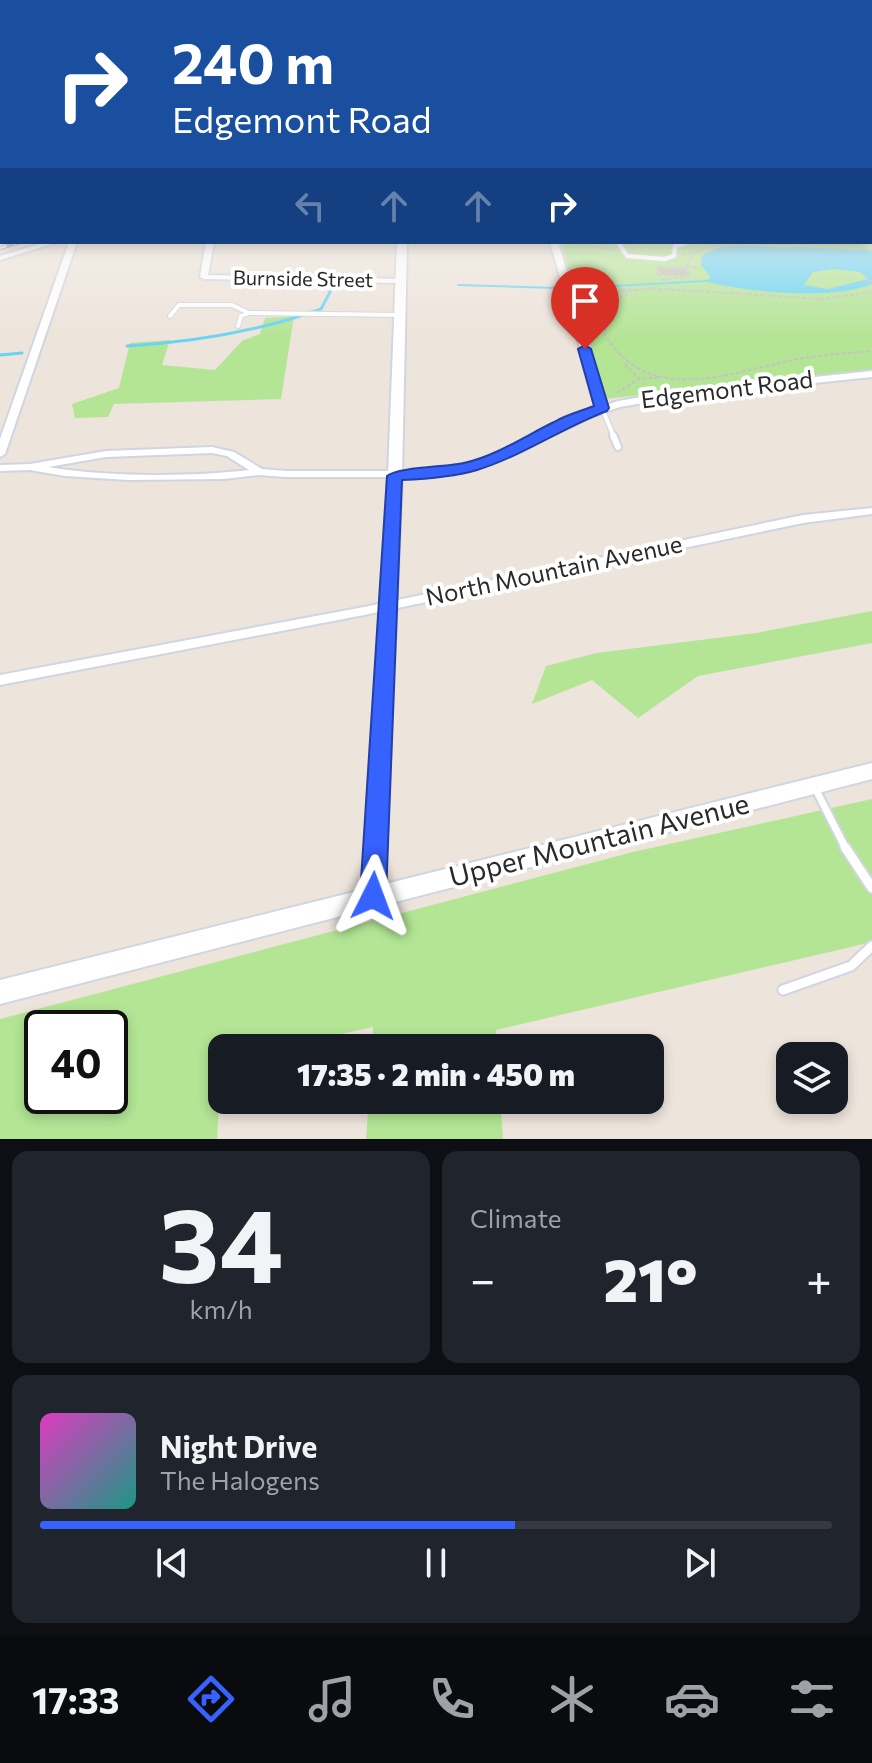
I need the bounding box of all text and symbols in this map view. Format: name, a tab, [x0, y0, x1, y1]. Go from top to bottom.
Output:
text: 240 m	[172, 27, 334, 96]
icon: right	[40, 32, 144, 136]
text: Edgemont Road	[172, 96, 432, 140]
icon: left	[288, 184, 332, 228]
icon: ahead	[372, 184, 416, 228]
icon: ahead	[456, 184, 500, 228]
icon: right	[540, 184, 584, 228]
street label: Burnside Street	[233, 265, 373, 291]
pin	[551, 267, 619, 349]
icon: arrive	[563, 279, 607, 323]
street label: Edgemont Road	[639, 364, 814, 413]
street label: North Mountain Avenue	[423, 528, 685, 611]
street label: Upper Mountain Avenue	[445, 785, 752, 893]
position arrow	[331, 854, 415, 938]
speed limit sign: 40	[24, 1010, 128, 1114]
map controls	[776, 1042, 848, 1114]
button: layers	[776, 1042, 848, 1114]
text: 17:35 · 2 min · 450 m	[297, 1055, 575, 1092]
text: 34	[159, 1177, 283, 1304]
text: Climate	[470, 1202, 562, 1233]
text: 21°	[603, 1241, 698, 1314]
text: −	[470, 1251, 495, 1305]
text: +	[806, 1251, 832, 1305]
text: km/h	[189, 1293, 253, 1324]
text: Night Drive	[160, 1427, 317, 1464]
text: The Halogens	[160, 1464, 320, 1495]
icon: previous	[150, 1541, 194, 1585]
icon: pause	[414, 1541, 458, 1585]
icon: next	[678, 1541, 722, 1585]
icon: directions	[183, 1671, 239, 1727]
icon: music	[304, 1671, 360, 1727]
icon: phone	[424, 1671, 480, 1727]
icon: climate	[544, 1671, 600, 1727]
icon: car	[664, 1671, 720, 1727]
icon: filters	[784, 1671, 840, 1727]
text: 17:33	[32, 1677, 119, 1721]

